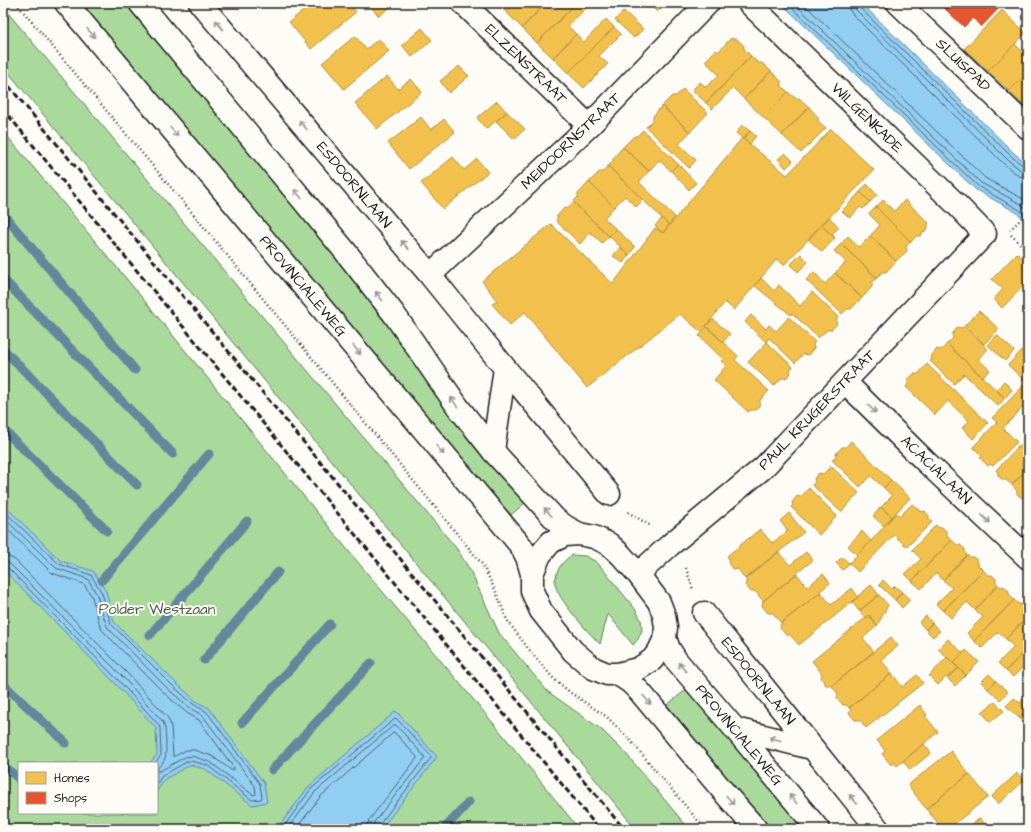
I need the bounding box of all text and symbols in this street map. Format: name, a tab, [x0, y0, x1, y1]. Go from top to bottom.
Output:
street label: ELZENSTRAAT	[480, 19, 572, 109]
one-way arrow	[215, 20, 224, 31]
one-way arrow	[86, 27, 95, 37]
street label: SLUISPAD	[931, 33, 995, 97]
street label: WILGENKADE	[826, 78, 908, 158]
street label: MEIDOORNSTRAAT	[516, 87, 626, 194]
one-way arrow	[298, 119, 307, 130]
one-way arrow	[170, 127, 179, 138]
street label: ESDOORNLAAN	[311, 137, 397, 233]
one-way arrow	[294, 189, 303, 200]
street label: PROVINCIALEWEG	[254, 231, 352, 342]
one-way arrow	[400, 240, 409, 251]
one-way arrow	[375, 290, 384, 301]
one-way arrow	[352, 345, 361, 356]
street label: PAUL KRUGERSTRAAT	[754, 345, 881, 475]
one-way arrow	[450, 397, 458, 408]
one-way arrow	[867, 404, 877, 414]
street label: ACACIALAAN	[896, 431, 976, 509]
one-way arrow	[436, 445, 445, 455]
one-way arrow	[543, 506, 552, 517]
one-way arrow	[981, 514, 991, 524]
park label: Polder Westzaan	[99, 599, 216, 620]
street label: ESDOORNLAAN	[716, 633, 800, 729]
one-way arrow	[678, 662, 687, 673]
street label: PROVINCIALEWEG	[690, 680, 788, 791]
one-way arrow	[642, 695, 651, 705]
one-way arrow	[768, 734, 781, 742]
legend	[18, 762, 158, 814]
text: Homes	[54, 770, 90, 787]
text: Shops	[54, 790, 87, 807]
one-way arrow	[849, 793, 858, 804]
one-way arrow	[726, 794, 735, 805]
one-way arrow	[788, 794, 797, 804]

